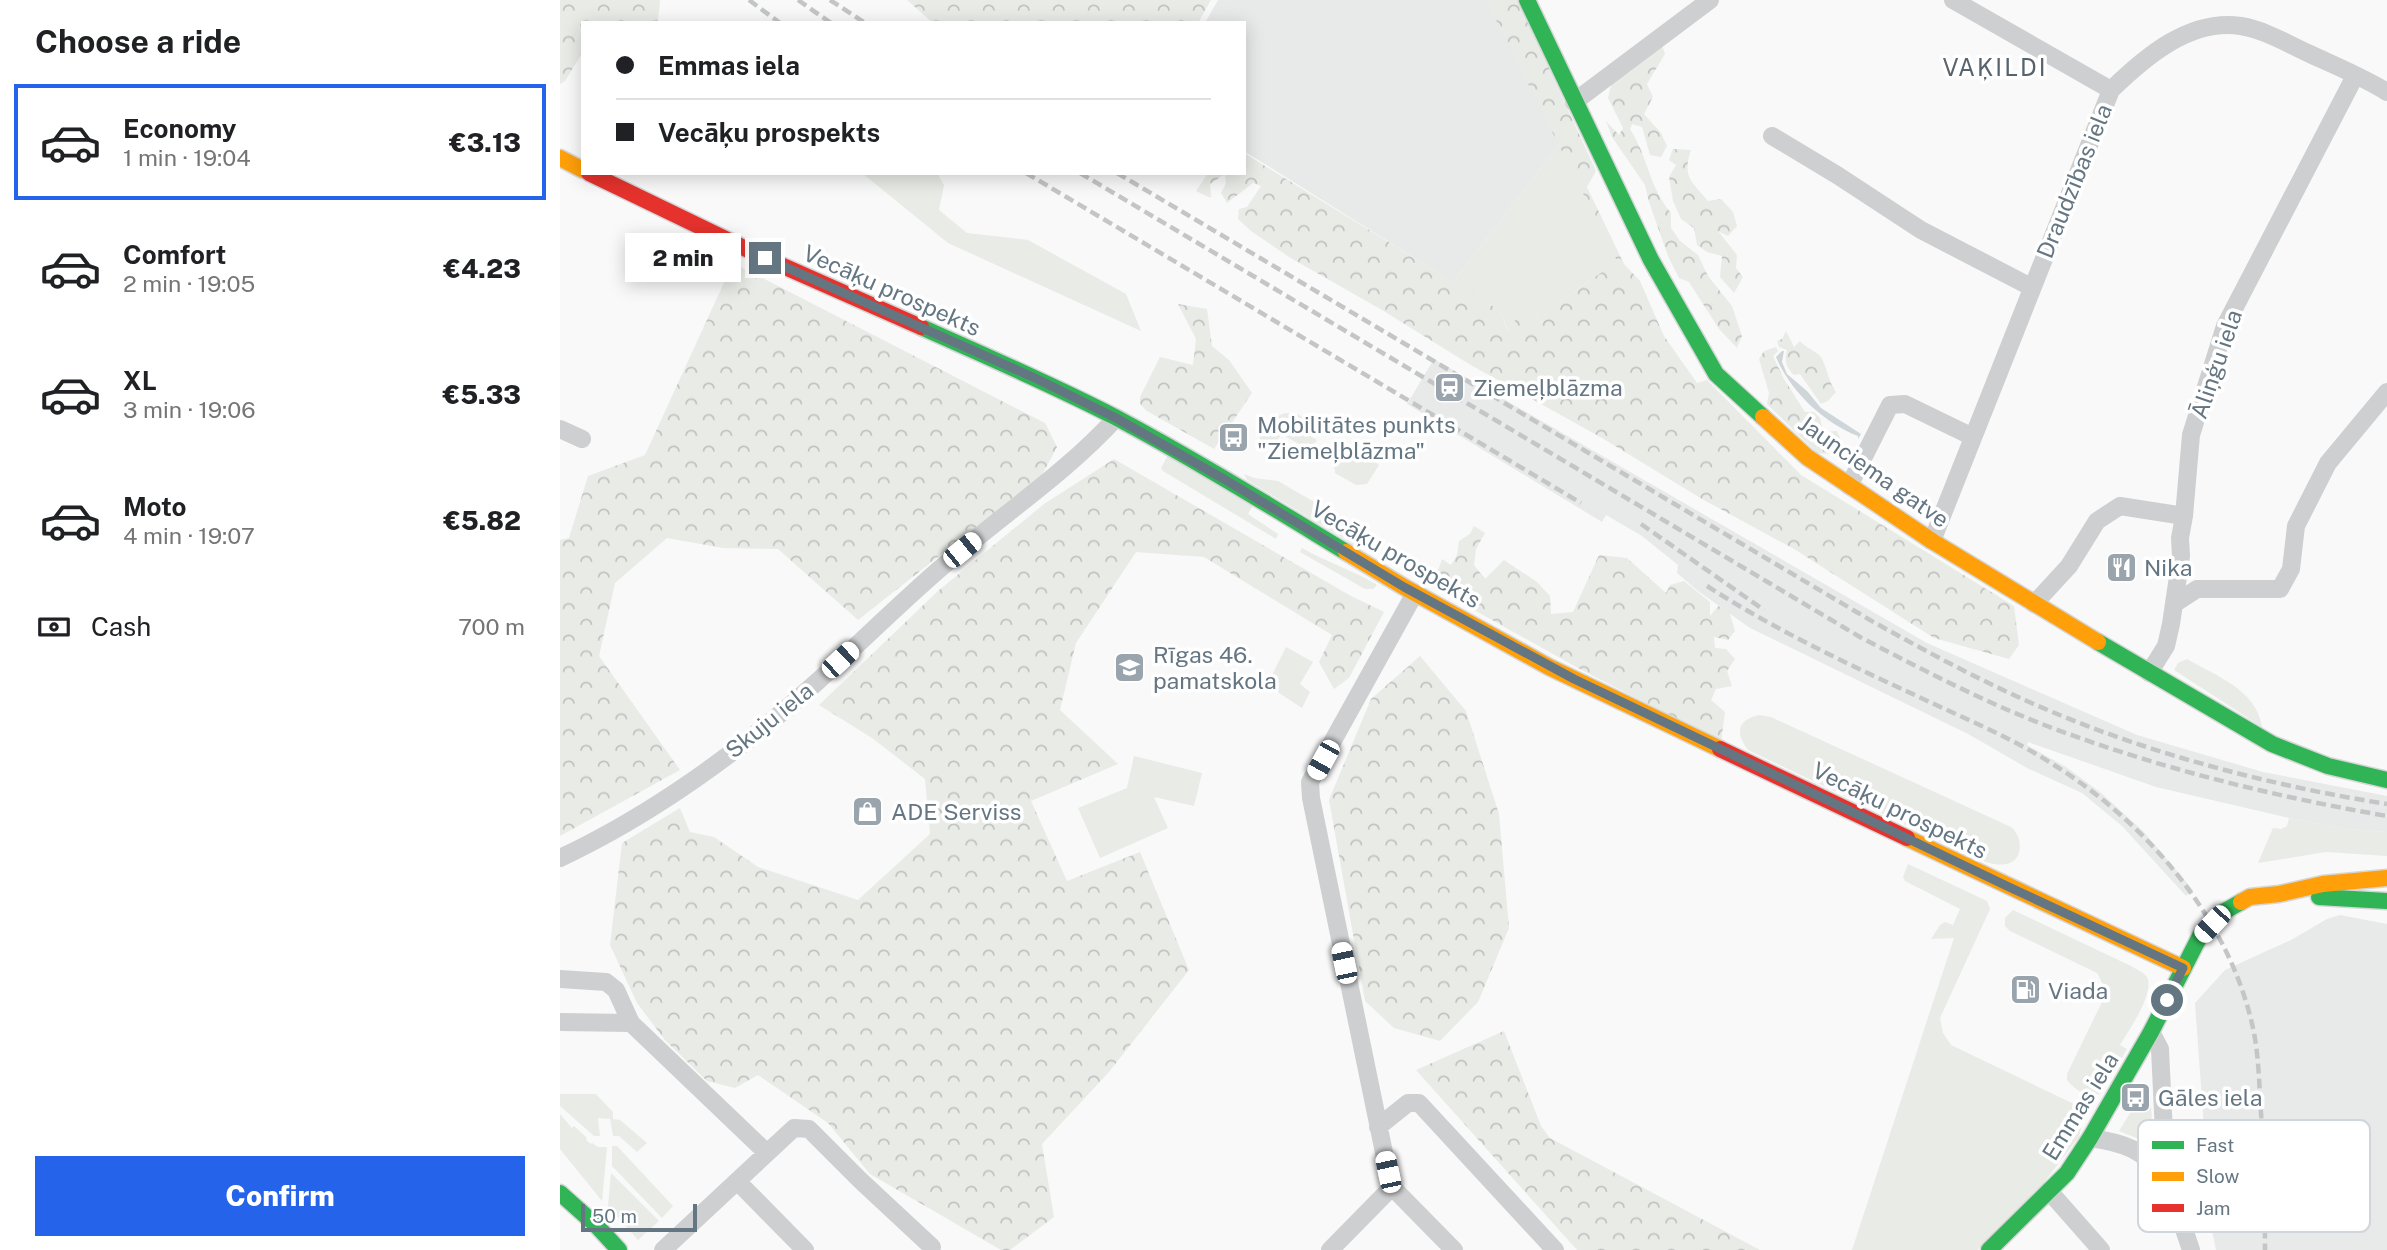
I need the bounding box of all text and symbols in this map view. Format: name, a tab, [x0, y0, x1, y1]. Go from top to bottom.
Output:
text: Choose a ride	[35, 23, 241, 60]
text: Emmas iela	[658, 50, 800, 81]
district label: VAĶILDI	[1943, 53, 2047, 81]
street label: Draudzības iela	[2031, 100, 2117, 262]
icon: car	[39, 111, 102, 174]
text: Economy	[123, 113, 236, 144]
text: Vecāķu prospekts	[658, 117, 880, 148]
text: €3.13	[449, 127, 521, 158]
text: 1 min · 19:04	[123, 144, 251, 171]
callout: 2 min	[625, 233, 740, 282]
icon: car	[39, 237, 102, 300]
text: Comfort	[123, 239, 226, 270]
street label: Vecāķu prospekts	[799, 239, 985, 341]
route end	[749, 242, 781, 274]
text: 2 min	[652, 244, 714, 271]
text: €4.23	[443, 253, 521, 284]
text: 2 min · 19:05	[123, 270, 255, 297]
street label: Āliņģu iela	[2185, 306, 2247, 422]
icon: car	[39, 363, 102, 426]
text: XL	[123, 365, 157, 396]
station icon: Ziemeļblāzma	[1433, 370, 1467, 404]
place label: Ziemeļblāzma	[1473, 374, 1623, 401]
text: €5.33	[443, 379, 521, 410]
text: 3 min · 19:06	[123, 396, 256, 423]
street label: Jaunciema gatve	[1794, 409, 1954, 533]
place label: Mobilitātes punkts "Ziemeļblāzma"	[1257, 411, 1456, 464]
bus stop icon: Mobilitātes punkts "Ziemeļblāzma"	[1217, 420, 1251, 454]
icon: car	[39, 489, 102, 552]
text: Moto	[123, 491, 186, 522]
street label: Vecāķu prospekts	[1307, 495, 1485, 613]
text: €5.82	[443, 505, 521, 536]
text: 4 min · 19:07	[123, 522, 255, 549]
car	[940, 529, 985, 571]
restaurant icon: Nika	[2104, 550, 2138, 584]
place label: Nika	[2144, 554, 2193, 581]
icon: cash	[35, 608, 73, 646]
text: Cash	[91, 611, 151, 642]
text: 700 m	[458, 613, 525, 640]
car	[818, 638, 863, 682]
place label: Rīgas 46. pamatskola	[1153, 641, 1277, 694]
school or university icon: Rīgas 46. pamatskola	[1113, 650, 1147, 684]
street label: Skuju iela	[720, 677, 818, 763]
car	[1304, 737, 1343, 783]
street label: Vecāķu prospekts	[1808, 756, 1992, 864]
shop icon: ADE Serviss	[851, 794, 885, 828]
place label: ADE Serviss	[891, 798, 1021, 825]
car	[2190, 901, 2235, 947]
car	[1330, 940, 1359, 986]
fuel station icon: Viada	[2008, 973, 2042, 1007]
place label: Viada	[2048, 977, 2108, 1004]
route start	[2151, 984, 2183, 1016]
street label: Emmas iela	[2036, 1047, 2124, 1165]
bus stop icon: Gāles iela	[2118, 1080, 2152, 1114]
place label: Gāles iela	[2158, 1084, 2262, 1111]
legend	[2138, 1120, 2370, 1232]
text: Fast	[2196, 1134, 2234, 1156]
car	[1374, 1149, 1403, 1195]
button: Confirm	[35, 1156, 525, 1236]
text: Slow	[2196, 1165, 2240, 1187]
text: Jam	[2196, 1197, 2230, 1219]
scale bar	[581, 1201, 696, 1233]
text: 50 m	[592, 1205, 637, 1227]

